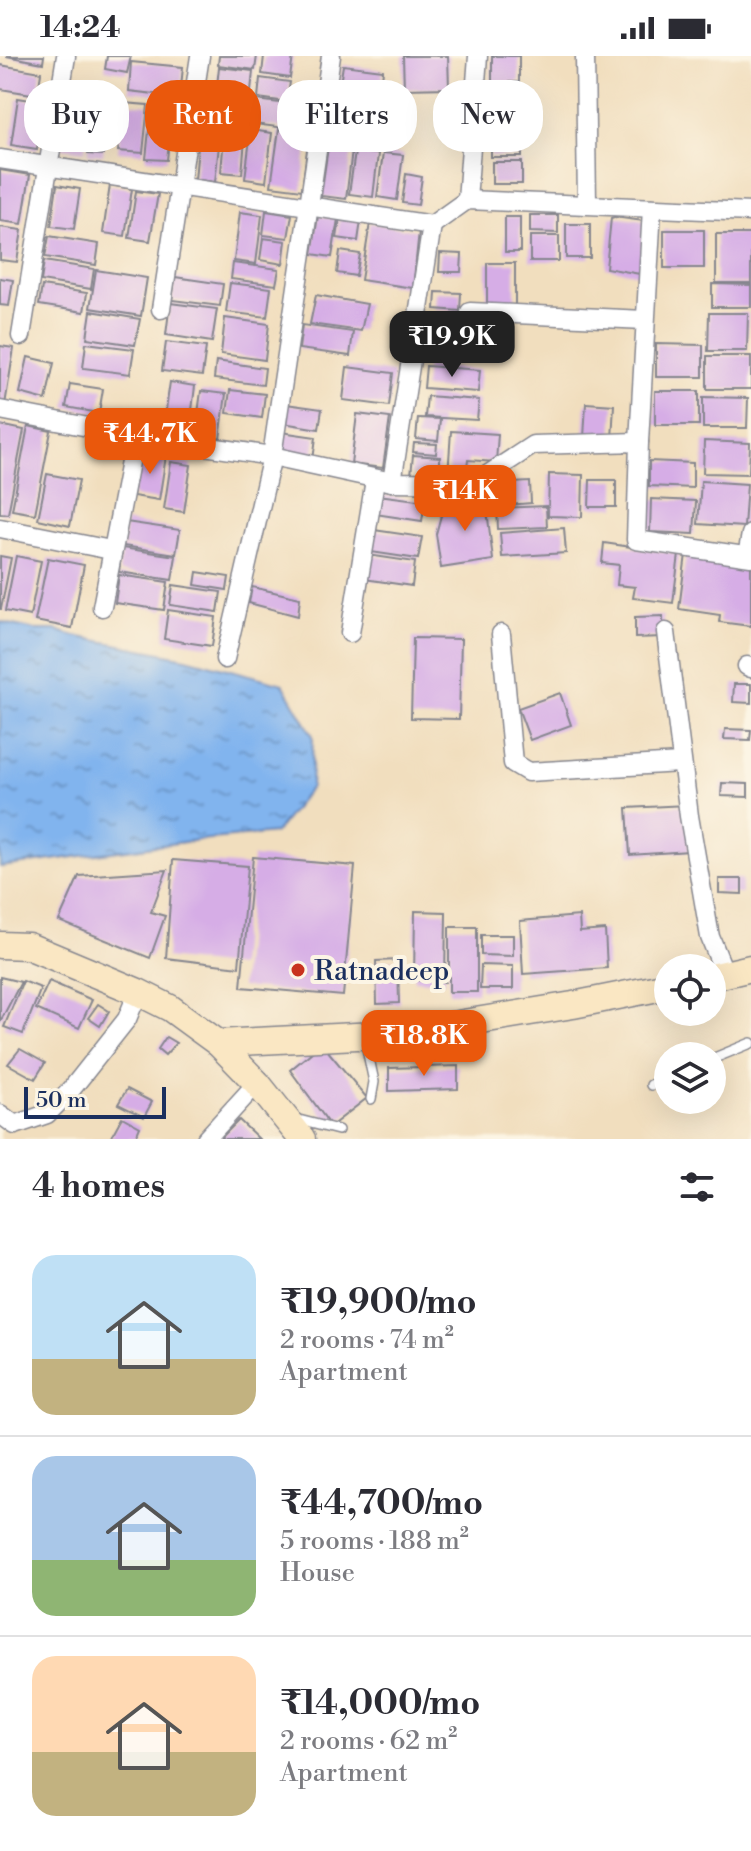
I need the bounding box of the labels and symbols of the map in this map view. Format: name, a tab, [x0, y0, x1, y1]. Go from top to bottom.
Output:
pin: ₹19.9K	[387, 311, 517, 379]
pin: ₹44.7K	[85, 408, 215, 476]
pin: ₹14K	[418, 465, 512, 533]
place label: Ratnadeep	[314, 954, 449, 989]
marker: Ratnadeep	[289, 961, 307, 979]
pin: ₹18.8K	[359, 1010, 489, 1078]
scale bar	[24, 1083, 166, 1119]

